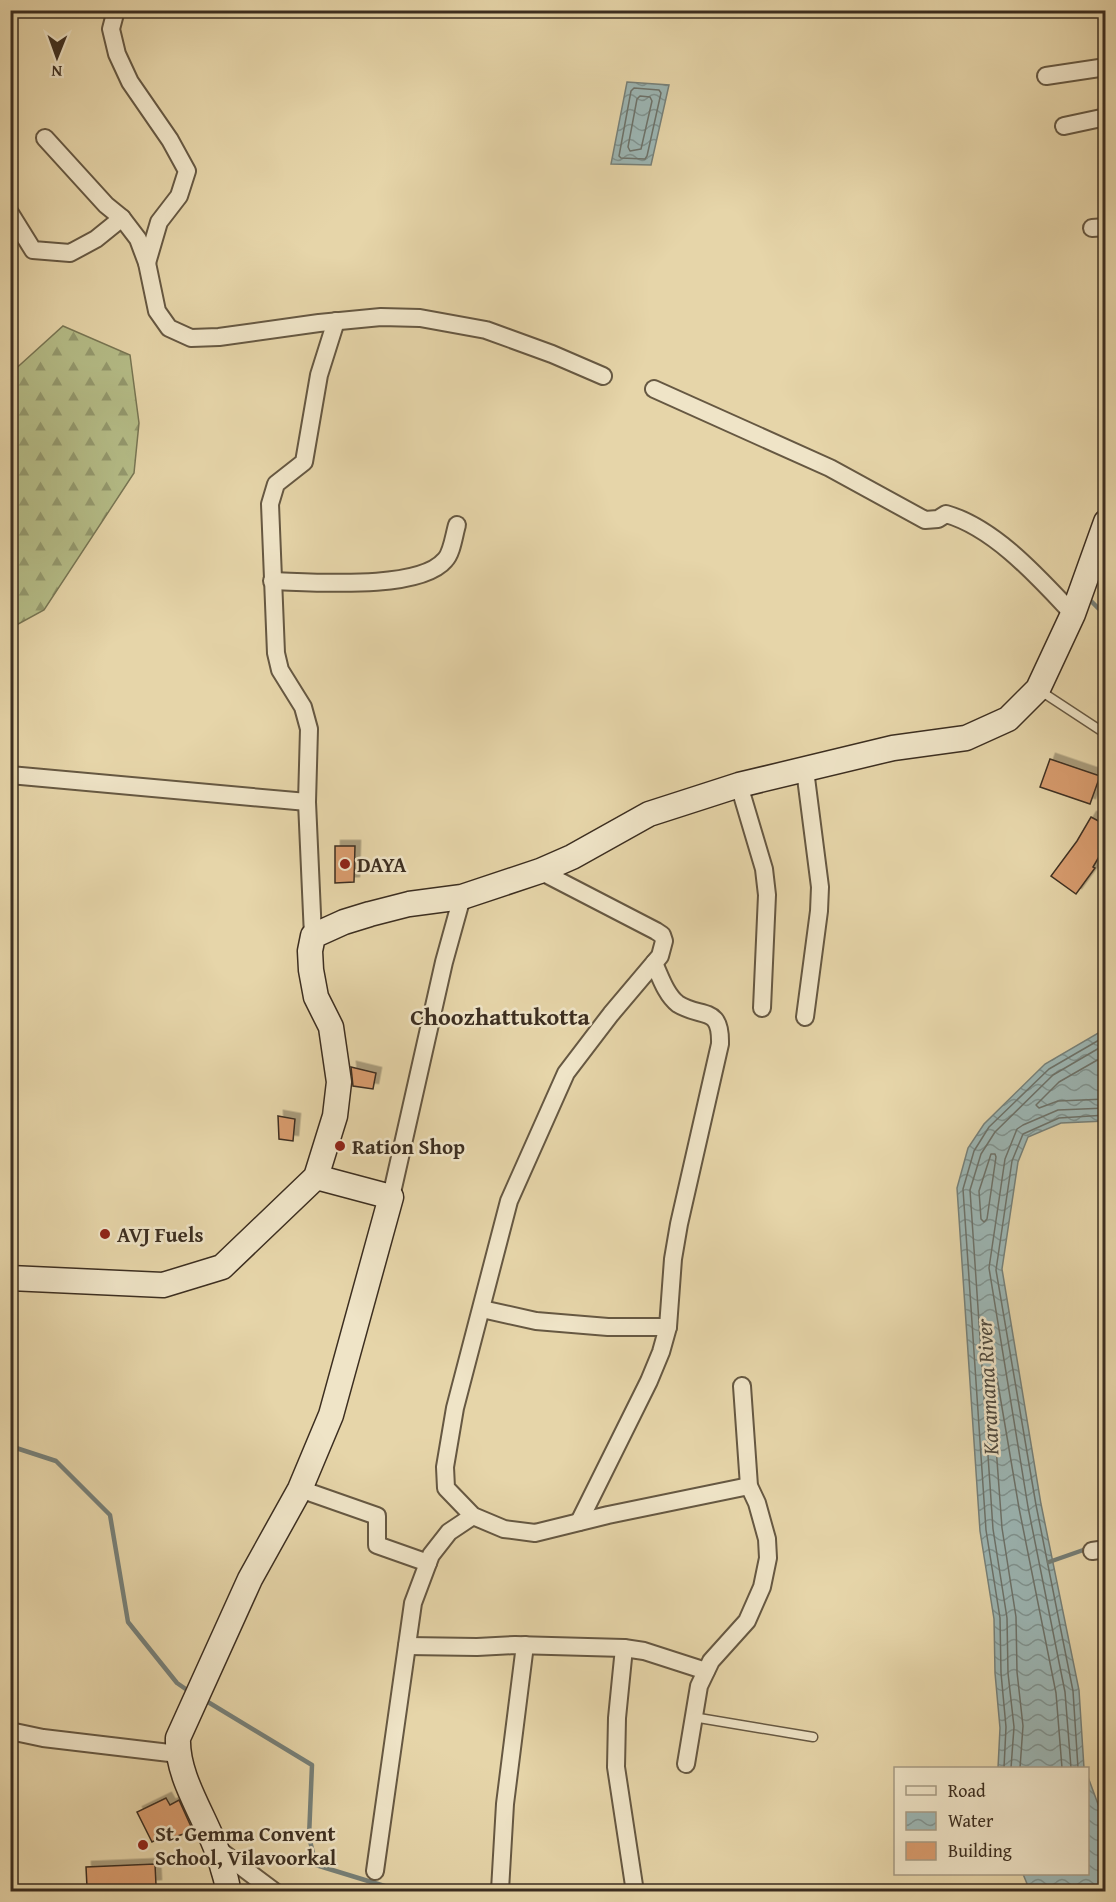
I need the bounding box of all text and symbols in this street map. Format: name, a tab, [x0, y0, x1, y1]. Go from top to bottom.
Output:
north arrow	[27, 27, 87, 87]
text: N	[51, 60, 62, 84]
place label: DAYA	[357, 849, 407, 880]
marker: DAYA	[338, 857, 352, 871]
district label: Choozhattukotta	[410, 999, 590, 1034]
place label: Ration Shop	[352, 1131, 465, 1162]
marker: Ration Shop	[333, 1139, 347, 1153]
place label: AVJ Fuels	[117, 1219, 203, 1250]
marker: AVJ Fuels	[98, 1227, 112, 1241]
water label: Karamana River	[967, 1317, 1007, 1457]
legend	[894, 1767, 1089, 1875]
text: Road	[948, 1777, 986, 1804]
text: Water	[948, 1807, 994, 1834]
place label: St. Gemma Convent School, Vilavoorkal	[155, 1818, 337, 1873]
text: Building	[948, 1837, 1012, 1864]
marker: St. Gemma Convent School, Vilavoorkal	[136, 1838, 150, 1852]

